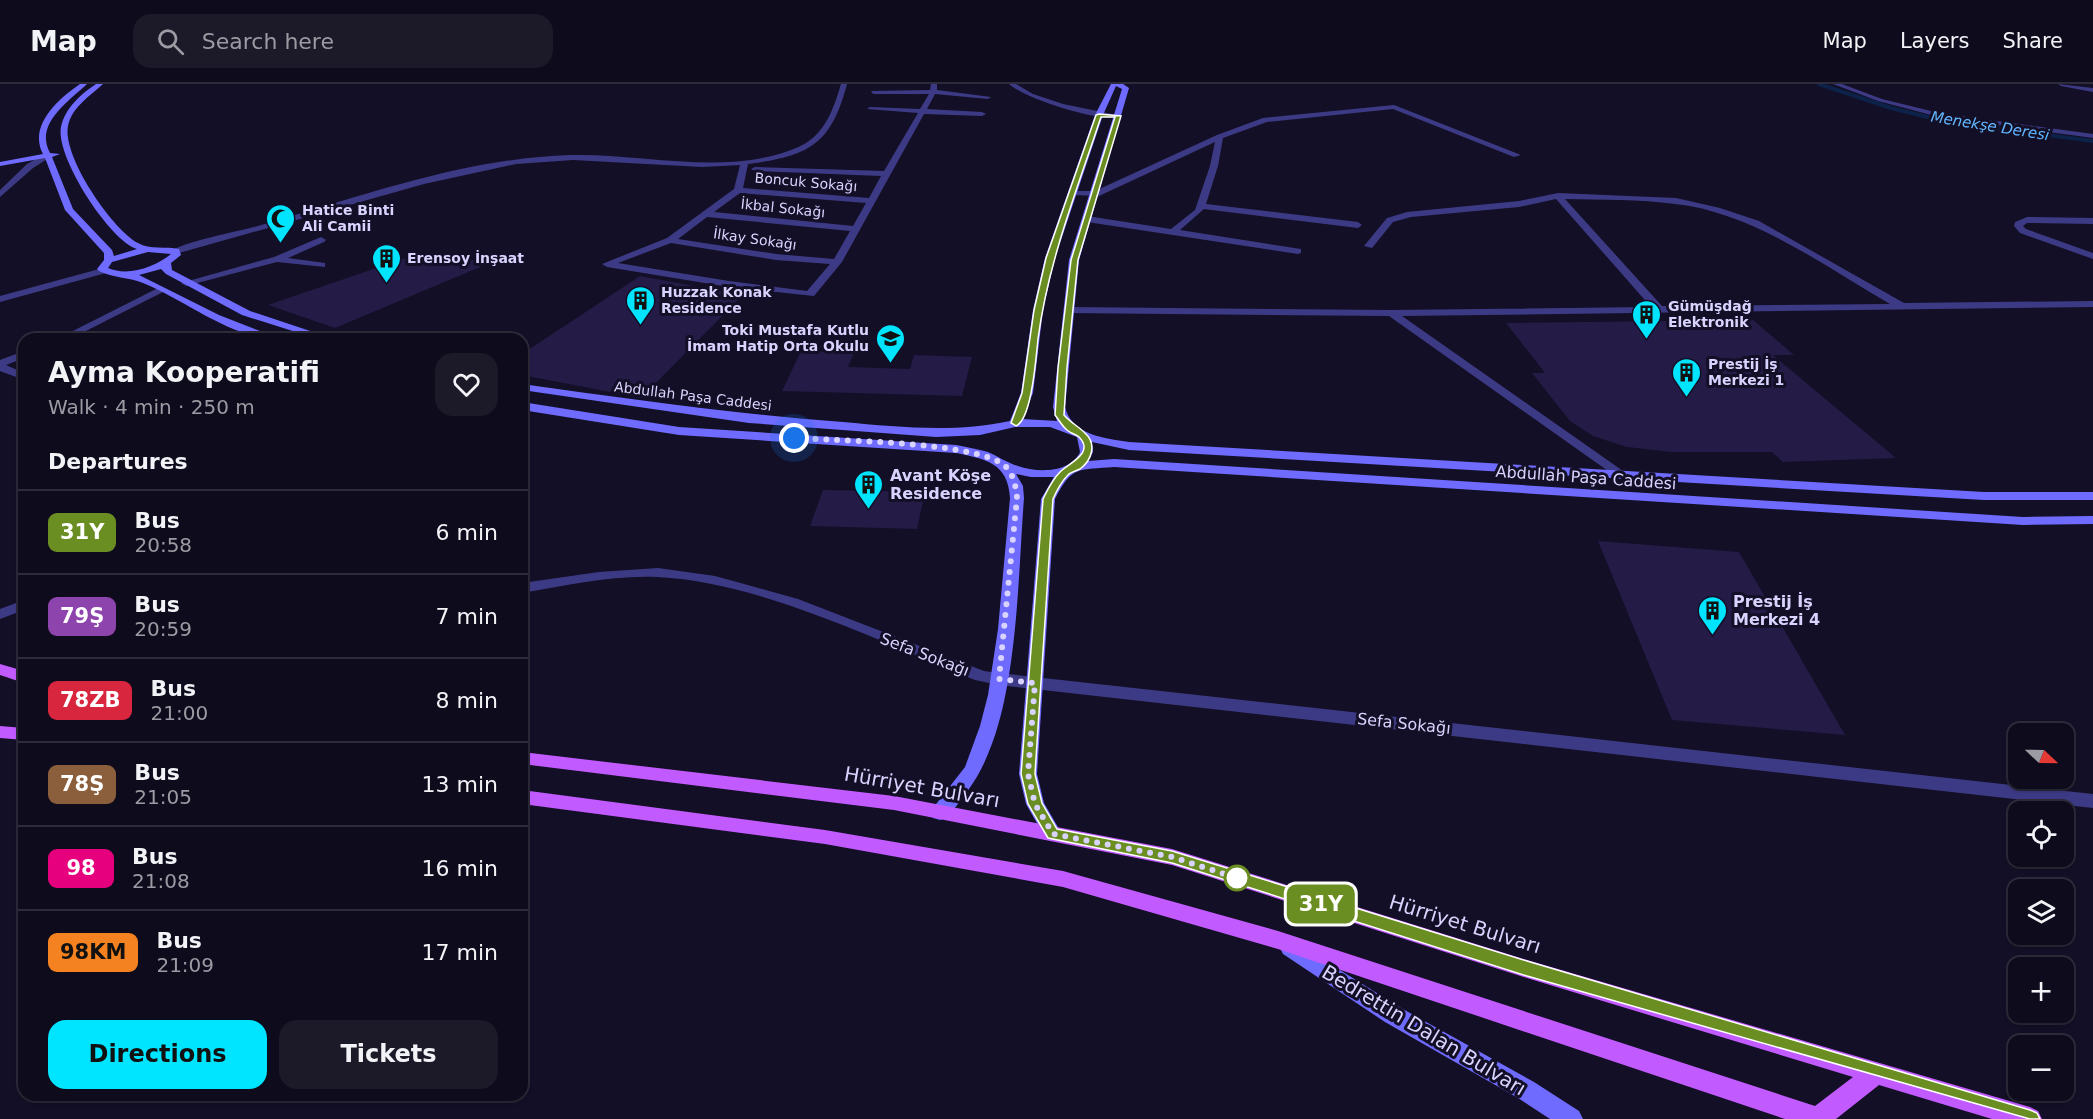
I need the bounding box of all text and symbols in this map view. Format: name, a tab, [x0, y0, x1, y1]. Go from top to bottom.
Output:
search box	[133, 14, 553, 68]
text: Map	[30, 25, 97, 58]
icon: search	[154, 25, 187, 58]
text: Search here	[202, 29, 334, 54]
text: Map	[1823, 29, 1867, 53]
text: Layers	[1900, 29, 1969, 53]
text: Share	[2002, 29, 2063, 53]
water label: Menekşe Deresi	[1930, 108, 2051, 144]
street label: Boncuk Sokağı	[754, 170, 858, 194]
street label: İkbal Sokağı	[740, 195, 826, 220]
mosque icon: Hatice Binti Ali Camii	[265, 202, 297, 244]
place label: Hatice Binti Ali Camii	[302, 202, 394, 234]
street label: İlkay Sokağı	[712, 224, 798, 253]
building icon: Erensoy İnşaat	[370, 242, 402, 284]
place label: Erensoy İnşaat	[407, 250, 524, 266]
building icon: Huzzak Konak Residence	[624, 284, 656, 326]
place label: Huzzak Konak Residence	[661, 284, 772, 316]
building icon: Gümüşdağ Elektronik	[1631, 298, 1663, 340]
place label: Gümüşdağ Elektronik	[1668, 298, 1752, 330]
place label: Toki Mustafa Kutlu İmam Hatip Orta Okulu	[687, 322, 869, 354]
school or university icon: Toki Mustafa Kutlu İmam Hatip Orta Okulu	[874, 322, 906, 364]
button: heart	[435, 353, 498, 416]
text: Ayma Kooperatifi	[48, 356, 320, 389]
building icon: Prestij İş Merkezi 1	[1671, 356, 1703, 398]
place label: Prestij İş Merkezi 1	[1708, 356, 1784, 388]
street label: Abdullah Paşa Caddesi	[613, 378, 773, 414]
text: Walk · 4 min · 250 m	[48, 395, 255, 419]
your location	[779, 423, 809, 453]
text: Departures	[48, 449, 188, 474]
street label: Abdullah Paşa Caddesi	[1495, 462, 1677, 493]
place label: Avant Köşe Residence	[890, 466, 991, 503]
building icon: Avant Köşe Residence	[853, 468, 885, 510]
text: Bus	[134, 508, 180, 533]
text: 31Y	[60, 520, 104, 544]
text: 6 min	[436, 520, 498, 545]
text: 20:58	[134, 533, 192, 557]
text: Bus	[134, 592, 180, 617]
place label: Prestij İş Merkezi 4	[1733, 592, 1820, 629]
building icon: Prestij İş Merkezi 4	[1696, 594, 1728, 636]
text: 79Ş	[60, 604, 104, 628]
text: 7 min	[436, 604, 498, 629]
text: 20:59	[134, 617, 192, 641]
street label: Sefa Sokağı	[878, 629, 972, 680]
text: Bus	[150, 676, 196, 701]
text: 78ZB	[60, 688, 120, 712]
text: 8 min	[436, 688, 498, 713]
text: 21:00	[150, 701, 208, 725]
street label: Sefa Sokağı	[1356, 709, 1452, 738]
north arrow	[2008, 723, 2074, 789]
map controls	[2008, 723, 2074, 1101]
text: Bus	[134, 760, 180, 785]
street label: Hürriyet Bulvarı	[842, 762, 1002, 812]
text: 78Ş	[60, 772, 104, 796]
text: 13 min	[422, 772, 498, 797]
text: 21:05	[134, 785, 192, 809]
button: locate	[2008, 801, 2074, 867]
text: Bus	[132, 844, 178, 869]
text: 98	[66, 856, 96, 880]
text: 16 min	[422, 856, 498, 881]
unlabelled marker	[1224, 865, 1250, 891]
text: 21:08	[132, 869, 190, 893]
button: layers	[2008, 879, 2074, 945]
line badge: 31Y	[1286, 884, 1356, 924]
street label: Hürriyet Bulvarı	[1386, 889, 1544, 959]
text: 31Y	[1299, 892, 1343, 916]
text: Bus	[156, 928, 202, 953]
text: 98KM	[60, 940, 126, 964]
text: 17 min	[422, 940, 498, 965]
text: 21:09	[156, 953, 214, 977]
button: +	[2008, 957, 2074, 1023]
street label: Bedrettin Dalan Bulvarı	[1318, 960, 1530, 1100]
button: Directions	[48, 1020, 267, 1089]
button: Tickets	[279, 1020, 498, 1089]
button: −	[2008, 1035, 2074, 1101]

